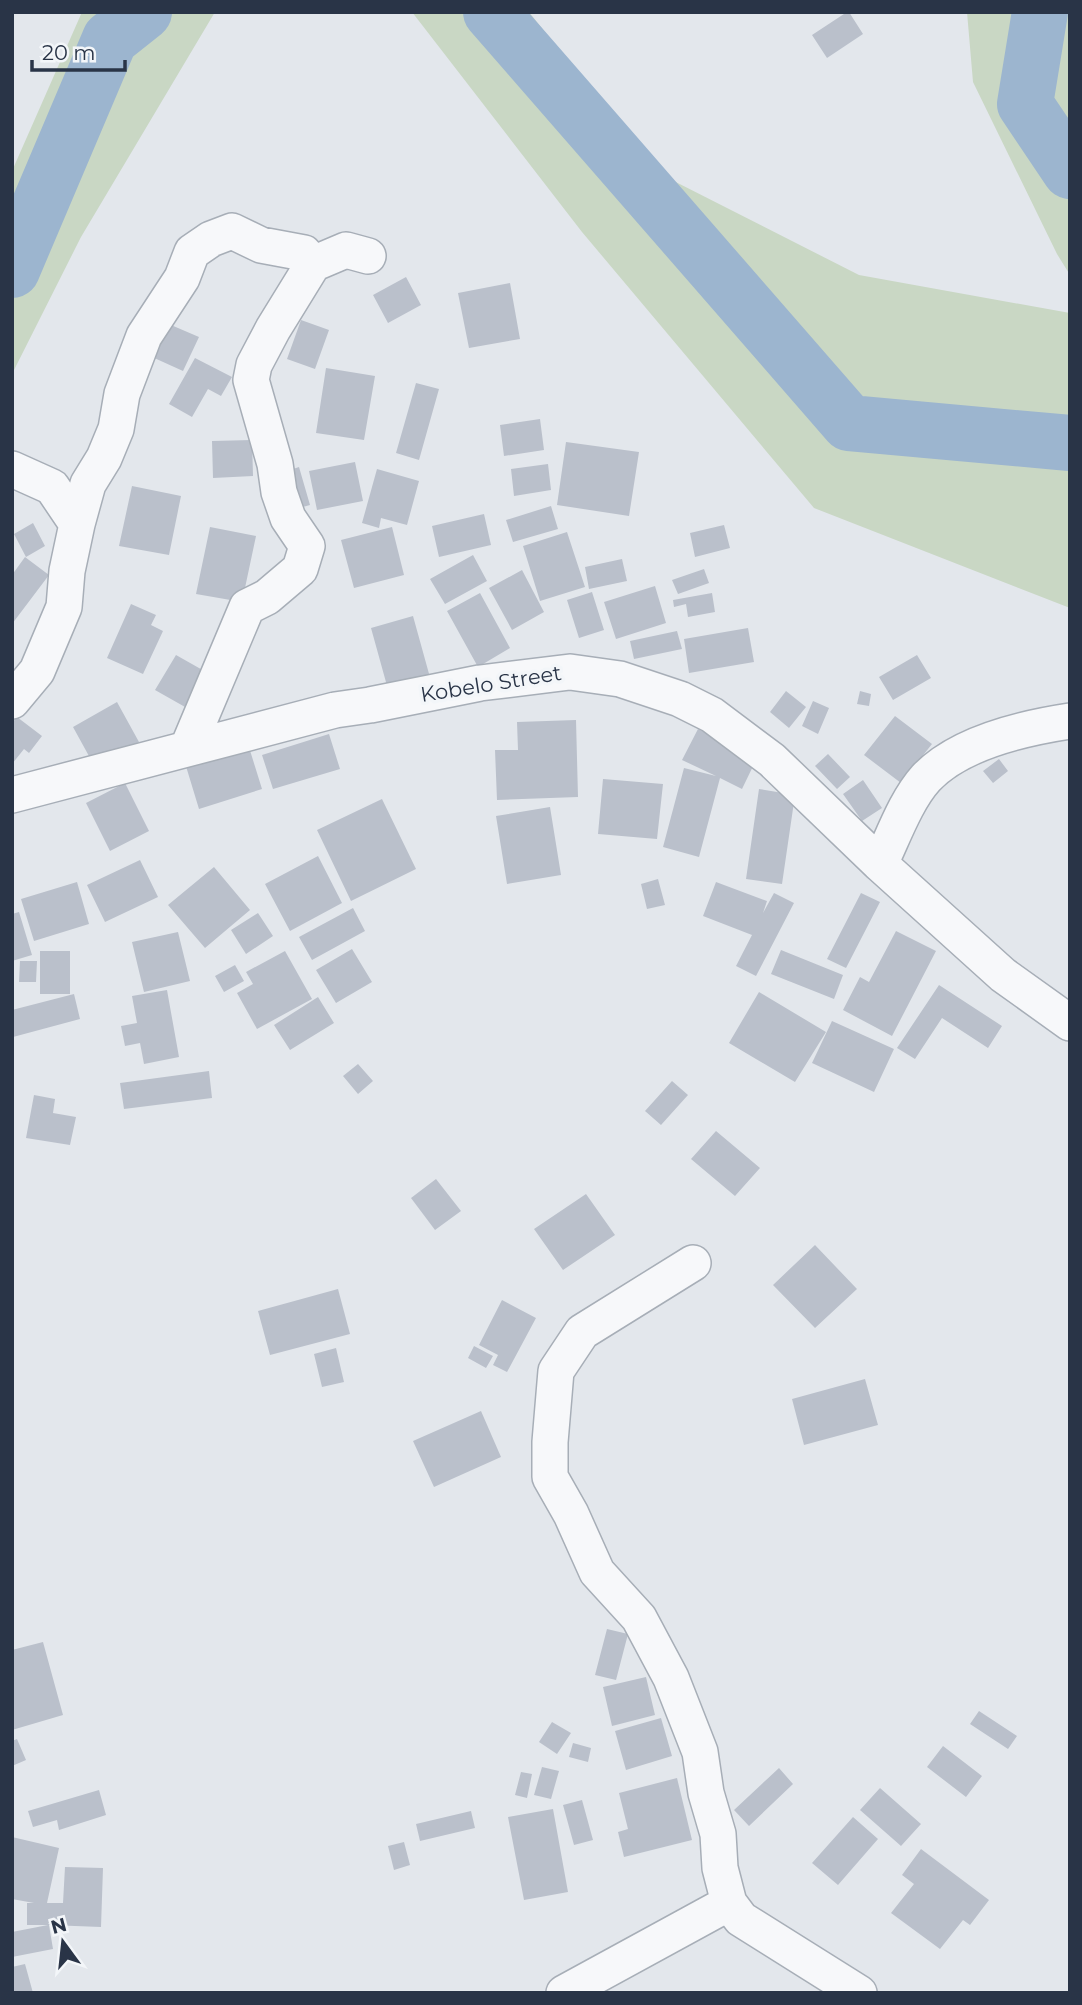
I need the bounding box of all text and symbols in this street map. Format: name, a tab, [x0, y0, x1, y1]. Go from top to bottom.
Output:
scale bar	[32, 28, 124, 72]
text: 20 m	[42, 40, 96, 65]
street label: Kobelo Street	[419, 660, 563, 707]
north arrow	[28, 1907, 98, 1977]
text: N	[48, 1913, 69, 1939]

